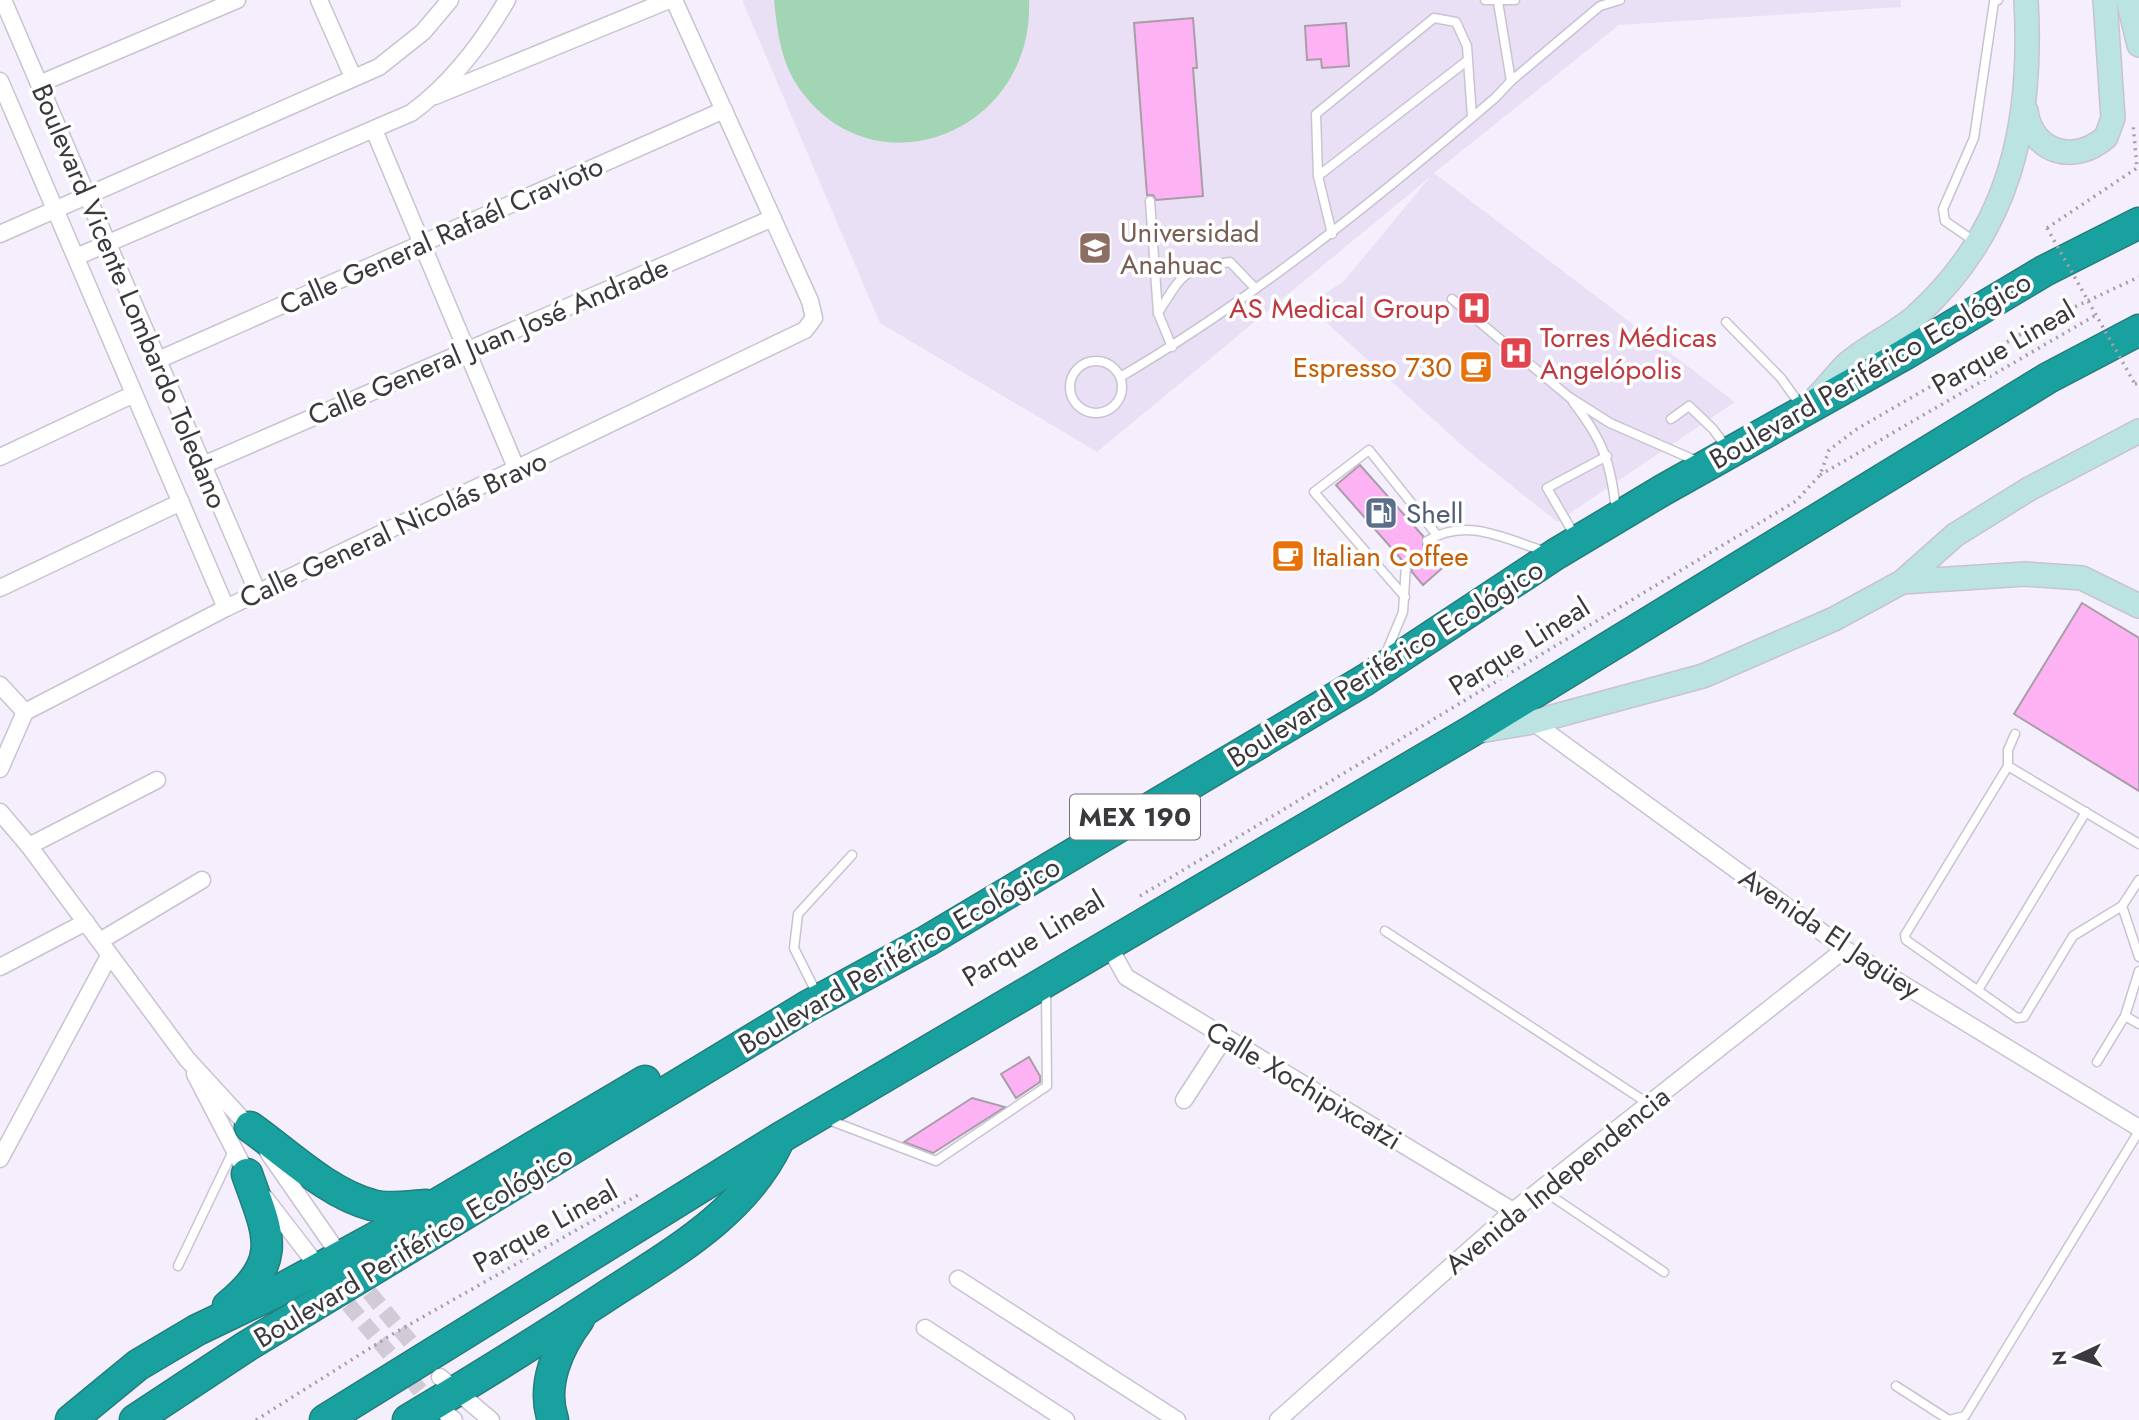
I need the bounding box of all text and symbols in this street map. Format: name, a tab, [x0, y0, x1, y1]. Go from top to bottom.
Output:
street label: Boulevard Vicente Lombardo Toledano	[21, 77, 238, 515]
street label: Calle General Rafaél Cravioto	[273, 145, 610, 325]
place label: Universidad Anahuac	[1120, 212, 1259, 285]
school or university icon: Universidad Anahuac	[1076, 229, 1114, 267]
street label: Calle General Juan José Andrade	[302, 247, 675, 436]
street label: Boulevard Periférico Ecológico	[1702, 261, 2039, 480]
place label: AS Medical Group	[1229, 288, 1450, 329]
hospital icon: AS Medical Group	[1455, 289, 1493, 327]
street label: Parque Lineal	[1924, 290, 2083, 405]
place label: Torres Médicas Angelópolis	[1540, 317, 1717, 390]
hospital icon: Torres Médicas Angelópolis	[1497, 334, 1535, 372]
place label: Espresso 730	[1293, 347, 1452, 388]
cafe icon: Espresso 730	[1457, 348, 1495, 386]
street label: Calle General Nicolás Bravo	[233, 440, 554, 619]
place label: Shell	[1406, 493, 1463, 534]
fuel station icon: Shell	[1362, 494, 1400, 532]
place label: Italian Coffee	[1312, 536, 1469, 577]
cafe icon: Italian Coffee	[1269, 537, 1307, 575]
street label: Boulevard Periférico Ecológico	[1219, 549, 1551, 778]
street label: Parque Lineal	[1441, 587, 1598, 706]
road number: MEX 190	[1070, 794, 1200, 839]
street label: Boulevard Periférico Ecológico	[731, 846, 1068, 1065]
street label: Avenida El Jagüey	[1731, 858, 1929, 1010]
street label: Parque Lineal	[954, 880, 1112, 997]
street label: Calle Xochipixcatzi	[1198, 1011, 1409, 1160]
street label: Avenida Independencia	[1436, 1077, 1679, 1284]
street label: Boulevard Periférico Ecológico	[246, 1135, 581, 1358]
street label: Parque Lineal	[466, 1170, 625, 1283]
north arrow	[2041, 1322, 2111, 1392]
text: N	[2046, 1350, 2074, 1367]

